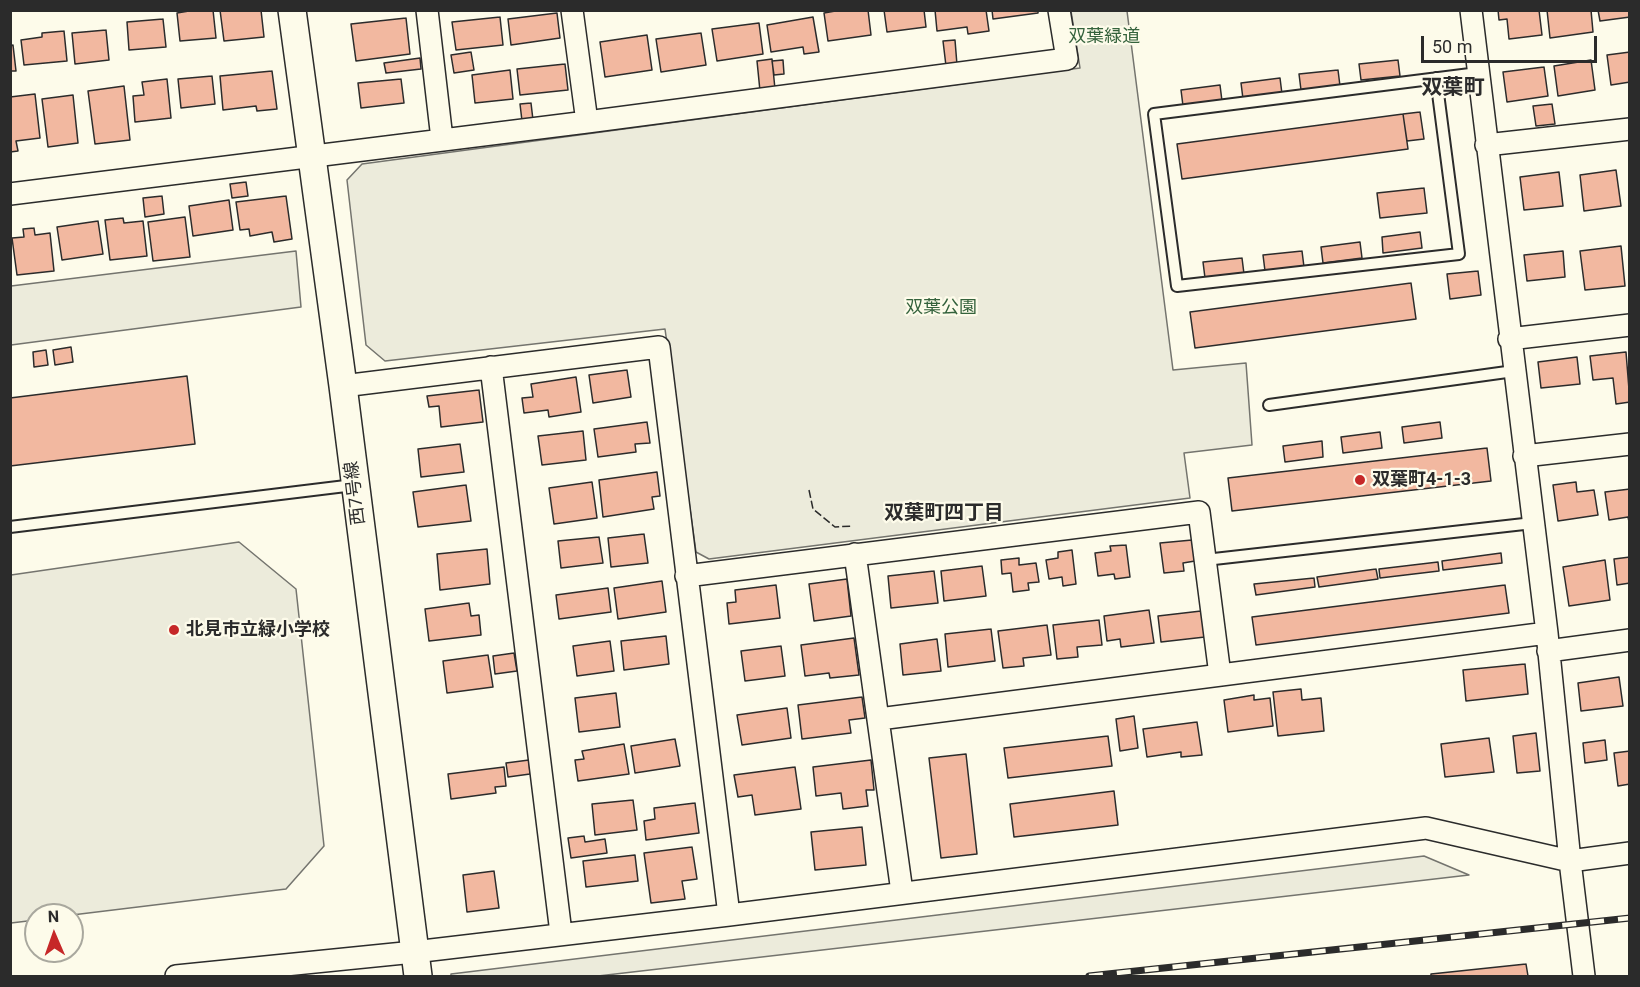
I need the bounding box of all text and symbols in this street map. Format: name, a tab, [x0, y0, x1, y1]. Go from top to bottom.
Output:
scale bar	[1424, 24, 1600, 62]
park label: 双葉緑道	[1068, 26, 1140, 48]
text: 50 m	[1432, 36, 1472, 57]
district label: 双葉町	[1422, 76, 1484, 102]
park label: 双葉公園	[905, 297, 977, 319]
street label: 西7号線	[341, 460, 371, 526]
place label: 双葉町4-1-3	[1372, 469, 1471, 491]
marker: 双葉町4-1-3	[1353, 473, 1367, 487]
district label: 双葉町四丁目	[884, 502, 1004, 526]
place label: 北見市立緑小学校	[186, 619, 330, 641]
marker: 北見市立緑小学校	[167, 623, 181, 637]
north arrow	[24, 903, 84, 963]
text: N	[47, 907, 59, 926]

